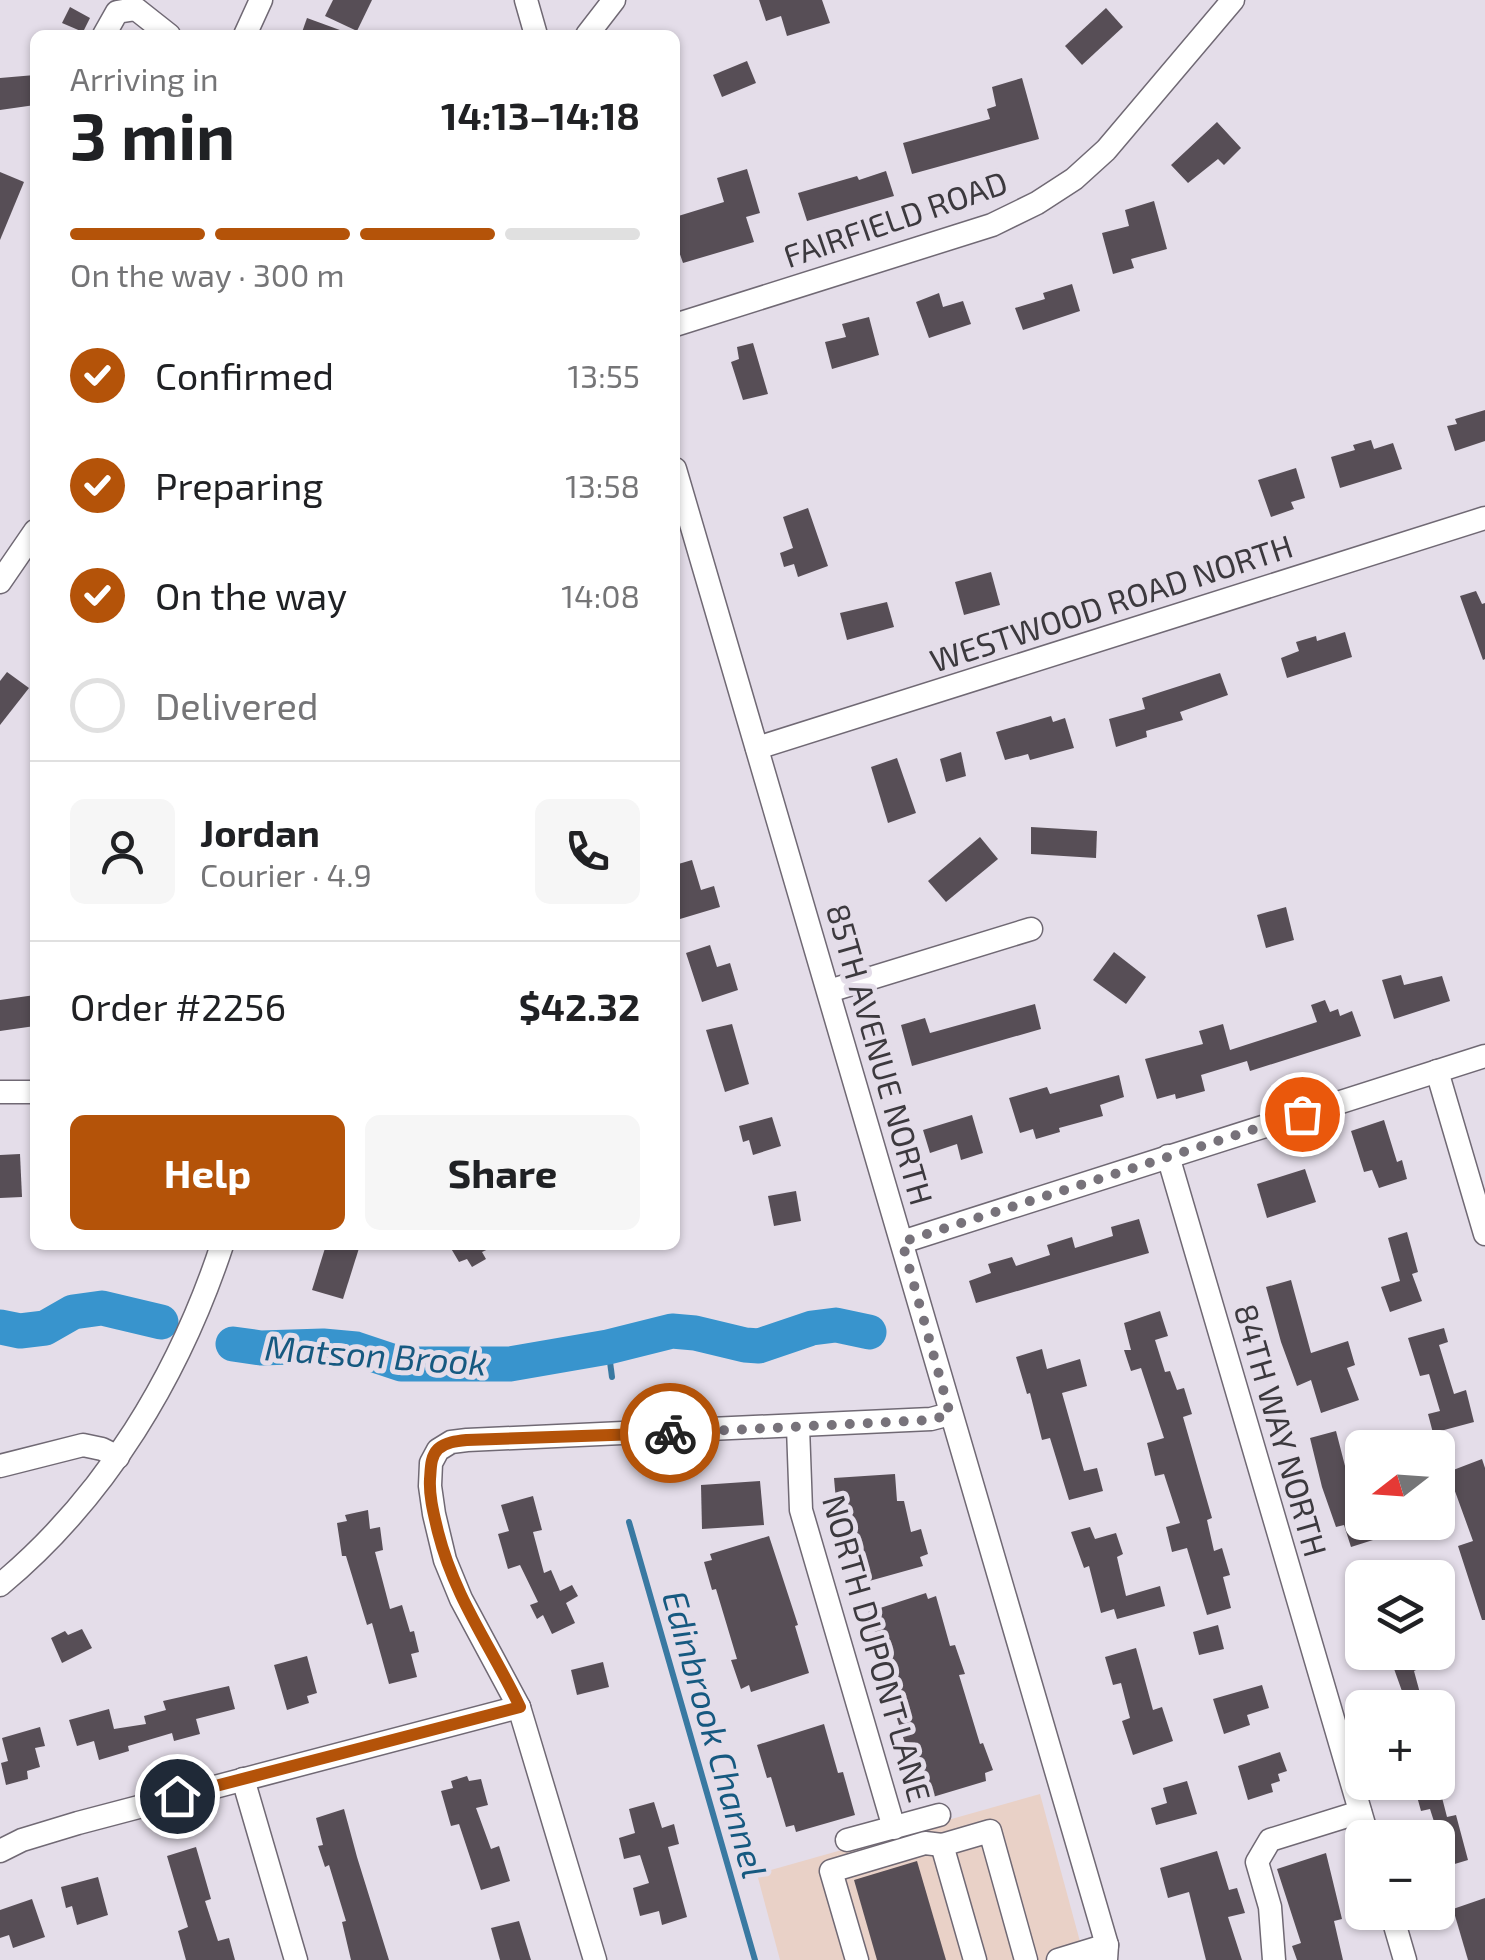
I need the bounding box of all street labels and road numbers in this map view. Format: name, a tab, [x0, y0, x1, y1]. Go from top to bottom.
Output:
street label: FAIRFIELD ROAD	[778, 162, 1012, 274]
street label: WESTWOOD ROAD NORTH	[925, 525, 1297, 679]
street label: 85TH AVENUE NORTH	[820, 899, 942, 1209]
street label: 84TH WAY NORTH	[1228, 1299, 1336, 1561]
street label: NORTH DUPONT LANE	[816, 1490, 940, 1806]

